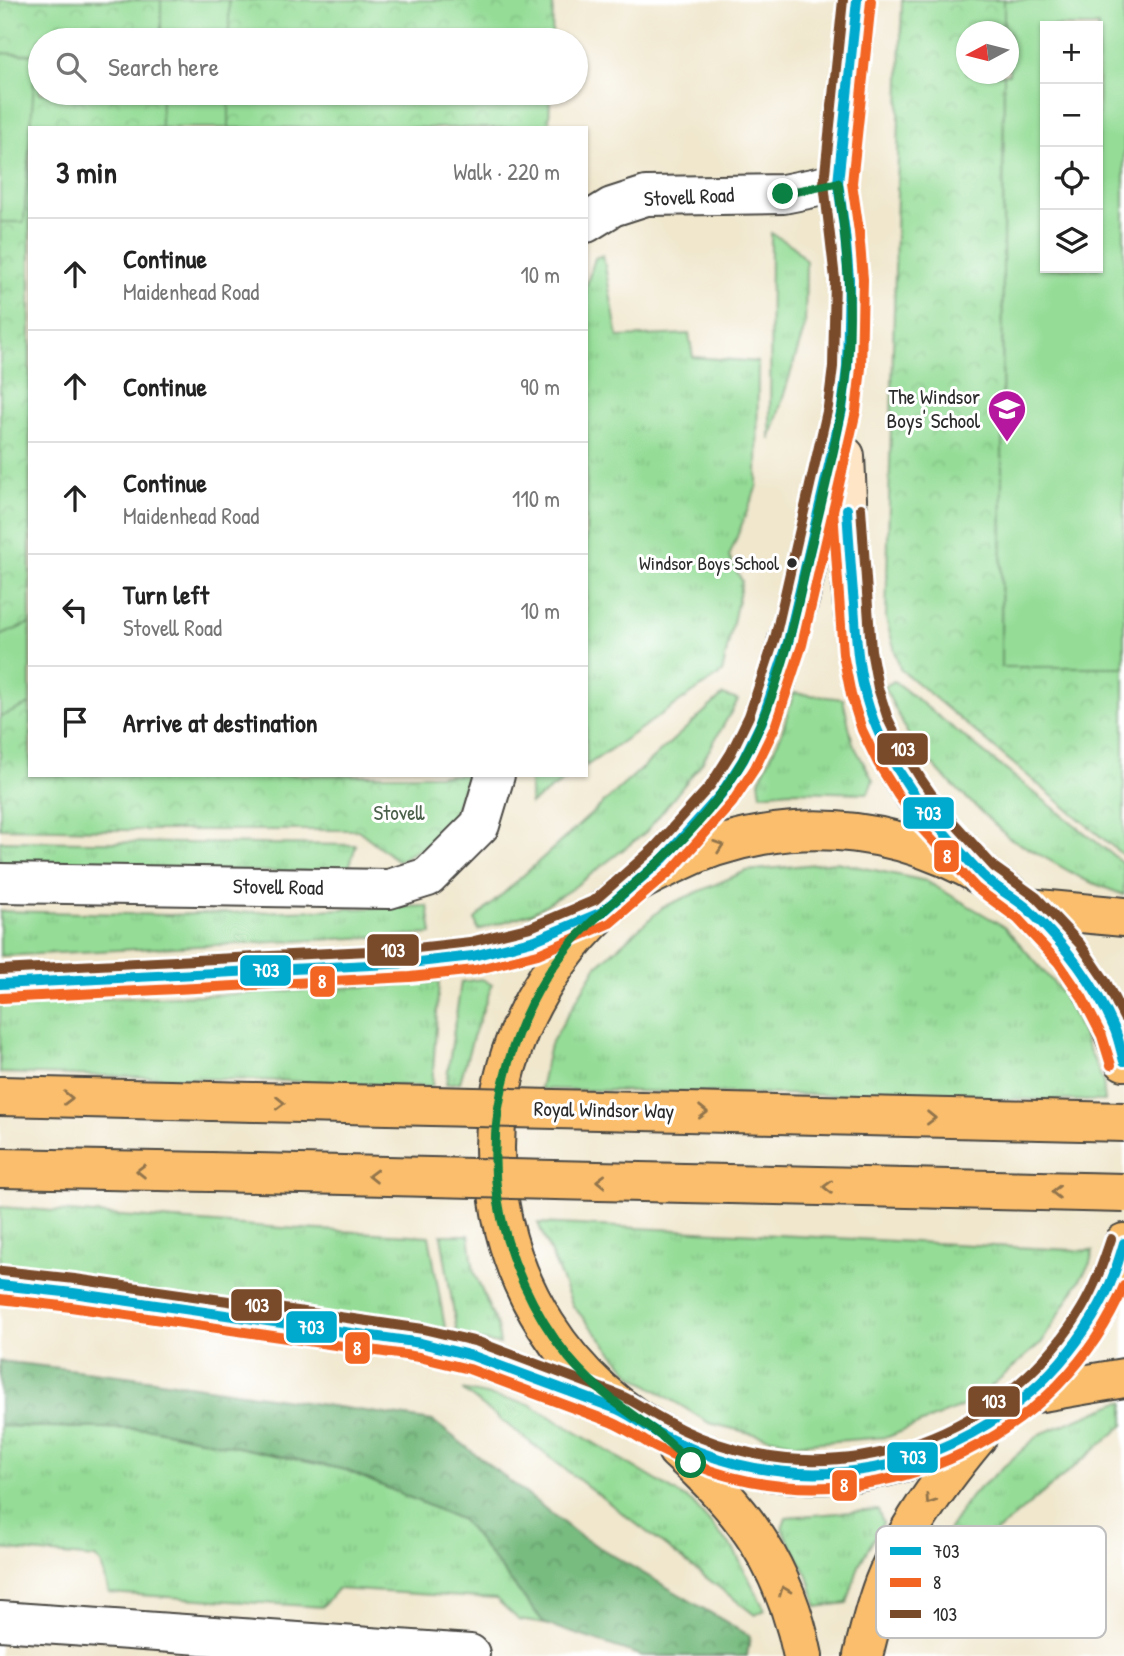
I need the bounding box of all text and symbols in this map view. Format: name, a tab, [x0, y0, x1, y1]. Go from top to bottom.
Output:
north arrow	[956, 21, 1019, 84]
map controls	[1040, 21, 1103, 273]
button: +	[1040, 21, 1103, 84]
search box	[28, 28, 588, 105]
icon: search	[52, 48, 90, 86]
text: Search here	[108, 49, 219, 84]
button: −	[1040, 84, 1103, 147]
button: locate	[1040, 147, 1103, 210]
text: 3 min	[56, 152, 117, 192]
text: Walk · 220 m	[453, 156, 560, 187]
route end	[767, 178, 798, 209]
street label: Stovell Road	[643, 180, 735, 213]
button: layers	[1040, 210, 1103, 273]
text: Continue	[123, 241, 207, 276]
icon: ahead	[56, 255, 94, 293]
text: 10 m	[520, 259, 560, 290]
text: Maidenhead Road	[123, 276, 259, 307]
icon: ahead	[56, 367, 94, 405]
text: Continue	[123, 369, 207, 404]
text: 90 m	[520, 371, 560, 402]
place label: The Windsor Boys' School	[887, 382, 980, 435]
school or university icon: The Windsor Boys' School	[986, 388, 1028, 443]
text: Continue	[123, 465, 207, 500]
icon: ahead	[56, 479, 94, 517]
text: 110 m	[512, 483, 560, 514]
text: Maidenhead Road	[123, 500, 259, 531]
place label: Windsor Boys School	[639, 550, 780, 576]
marker: Windsor Boys School	[785, 556, 799, 570]
text: Turn left	[123, 577, 209, 612]
icon: left	[56, 591, 94, 629]
text: 10 m	[520, 595, 560, 626]
text: Stovell Road	[123, 612, 222, 643]
icon: arrive	[56, 703, 94, 741]
text: Arrive at destination	[123, 705, 318, 740]
line badge: 103	[876, 732, 929, 766]
text: 103	[891, 736, 915, 762]
line badge: 703	[902, 796, 955, 830]
park label: Stovell	[373, 798, 426, 827]
text: 703	[914, 800, 942, 826]
line badge: 8	[933, 839, 960, 873]
one-way arrow	[712, 840, 724, 854]
text: 8	[943, 843, 951, 869]
street label: Stovell Road	[233, 871, 323, 902]
line badge: 103	[366, 933, 420, 967]
text: 103	[381, 937, 405, 963]
line badge: 703	[239, 954, 292, 987]
text: 703	[252, 957, 280, 983]
line badge: 8	[309, 965, 336, 998]
text: 8	[318, 968, 326, 994]
one-way arrow	[63, 1090, 74, 1105]
street label: Royal Windsor Way	[534, 1094, 675, 1125]
one-way arrow	[275, 1095, 286, 1110]
one-way arrow	[698, 1105, 709, 1120]
one-way arrow	[926, 1110, 937, 1125]
one-way arrow	[136, 1163, 146, 1179]
one-way arrow	[368, 1168, 378, 1184]
one-way arrow	[595, 1174, 606, 1189]
one-way arrow	[823, 1179, 834, 1194]
one-way arrow	[1050, 1184, 1061, 1200]
line badge: 103	[230, 1288, 283, 1322]
text: 103	[245, 1292, 269, 1318]
line badge: 703	[285, 1310, 338, 1344]
text: 703	[297, 1314, 325, 1340]
line badge: 8	[344, 1331, 371, 1365]
text: 8	[353, 1335, 361, 1361]
line badge: 103	[967, 1385, 1021, 1418]
text: 103	[982, 1388, 1006, 1414]
line badge: 703	[886, 1441, 939, 1474]
text: 703	[899, 1444, 927, 1470]
route start	[675, 1447, 706, 1478]
line badge: 8	[831, 1469, 858, 1502]
text: 8	[840, 1472, 848, 1498]
one-way arrow	[926, 1492, 938, 1505]
legend	[876, 1526, 1106, 1638]
text: 703	[933, 1538, 959, 1564]
text: 8	[933, 1569, 941, 1595]
one-way arrow	[779, 1585, 793, 1597]
text: 103	[933, 1601, 957, 1627]

